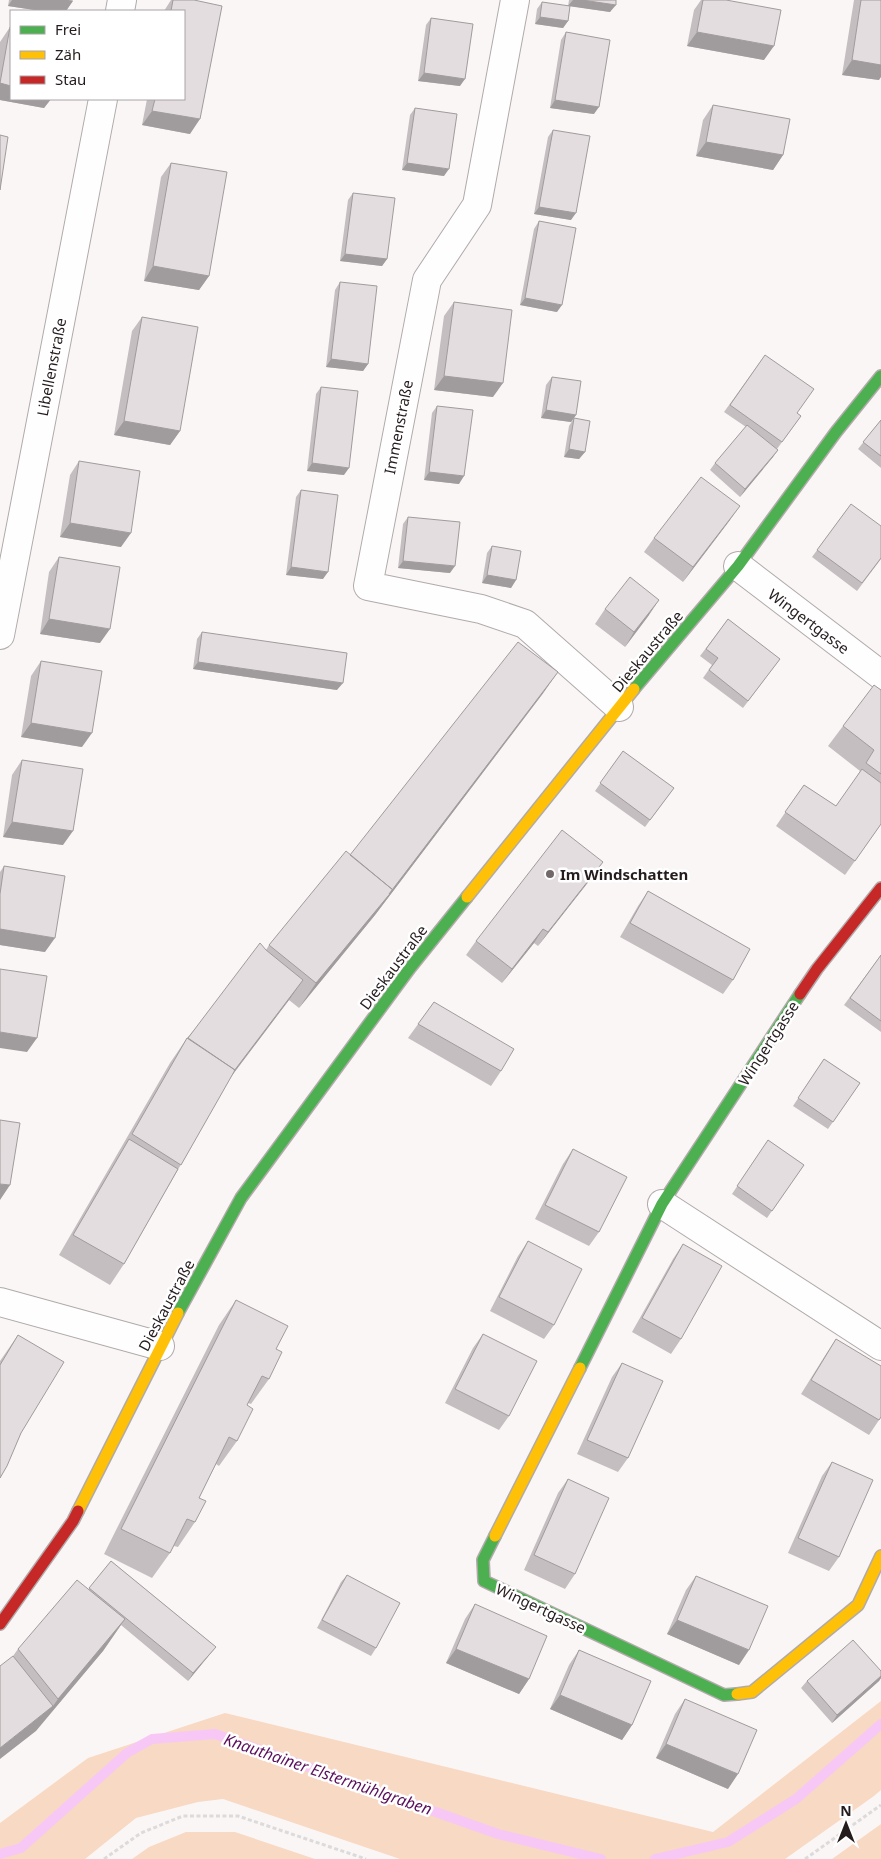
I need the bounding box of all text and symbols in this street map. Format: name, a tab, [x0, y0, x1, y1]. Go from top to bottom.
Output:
legend	[10, 10, 185, 100]
text: Frei	[55, 19, 81, 39]
text: Zäh	[55, 44, 81, 64]
text: Stau	[55, 69, 86, 89]
street label: Libellenstraße	[32, 316, 70, 418]
street label: Immenstraße	[379, 378, 417, 476]
street label: Wingertgasse	[764, 584, 854, 658]
street label: Dieskaustraße	[607, 606, 687, 696]
place label: Im Windschatten	[560, 864, 688, 884]
marker: Im Windschatten	[544, 868, 556, 880]
street label: Dieskaustraße	[355, 921, 431, 1013]
street label: Wingertgasse	[733, 997, 803, 1089]
street label: Dieskaustraße	[133, 1256, 199, 1354]
street label: Wingertgasse	[493, 1578, 589, 1638]
water label: Knauthainer Elstermühlgraben	[221, 1728, 435, 1820]
north arrow	[821, 1799, 871, 1849]
text: N	[840, 1801, 852, 1820]

